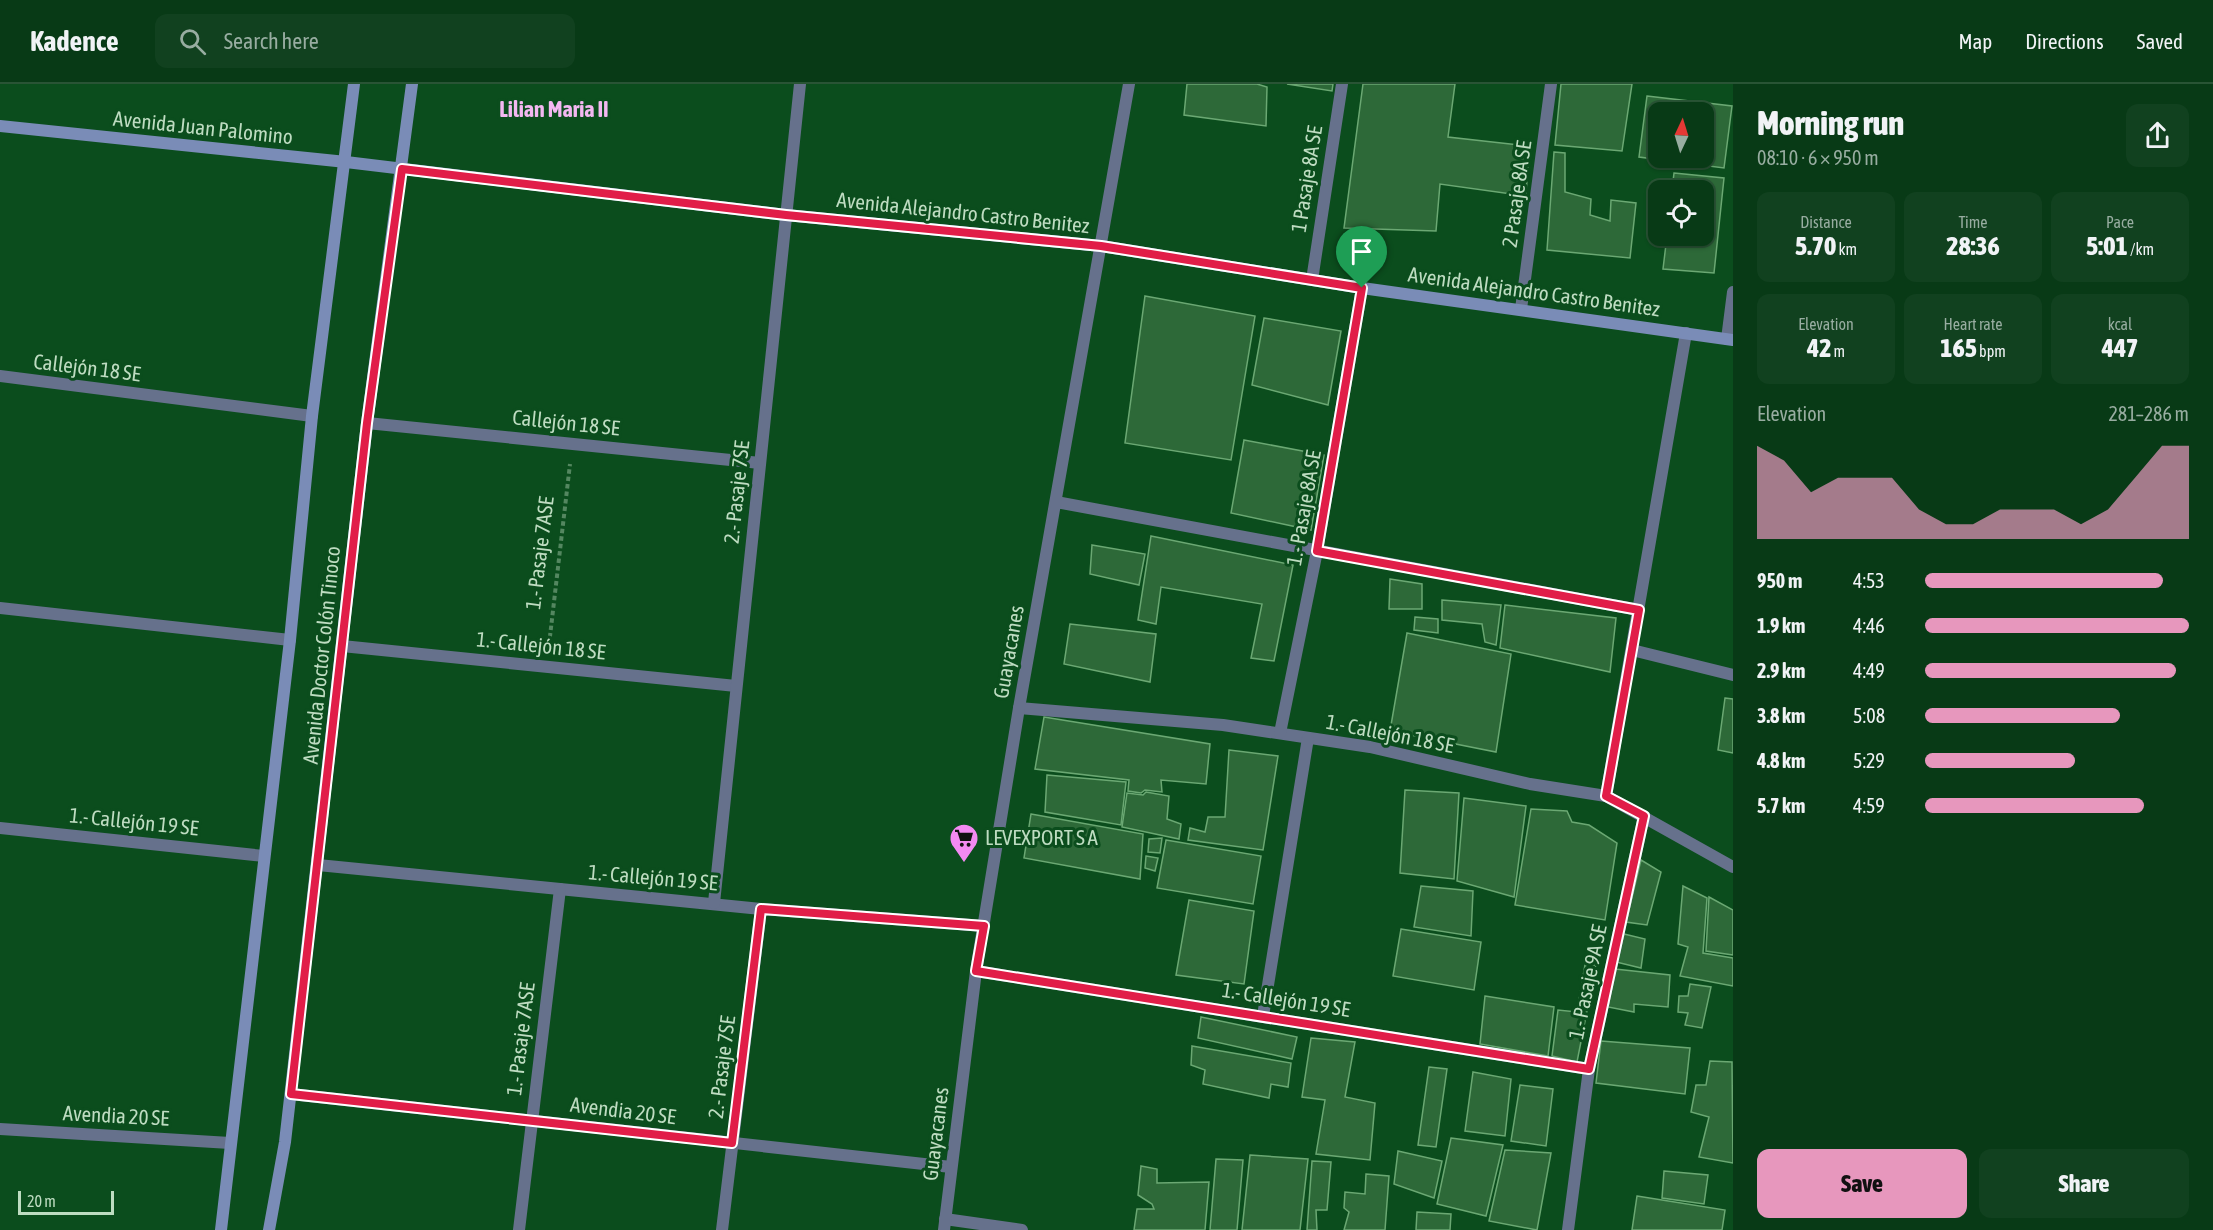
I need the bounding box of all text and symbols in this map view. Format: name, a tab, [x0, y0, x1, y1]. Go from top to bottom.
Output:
search box	[155, 14, 575, 68]
text: Kadence	[30, 25, 119, 57]
icon: search	[176, 25, 209, 58]
text: Search here	[224, 28, 319, 54]
text: Map	[1958, 29, 1992, 53]
text: Directions	[2025, 29, 2104, 53]
text: Saved	[2137, 29, 2183, 53]
district label: Lilian Maria II	[499, 96, 609, 122]
north arrow	[1648, 102, 1714, 168]
map controls	[1648, 102, 1714, 246]
text: Morning run	[1757, 104, 1904, 142]
button: share	[2126, 104, 2189, 167]
street label: Avenida Juan Palomino	[112, 106, 294, 148]
street label: 1 Pasaje 8A SE	[1286, 124, 1326, 234]
street label: 2 Pasaje 8A SE	[1497, 139, 1535, 249]
text: 08:10 · 6 × 950 m	[1757, 146, 1879, 169]
button: locate	[1648, 180, 1714, 246]
street label: Avenida Alejandro Castro Benitez	[836, 187, 1091, 237]
text: Distance	[1800, 213, 1852, 231]
text: Time	[1958, 213, 1988, 231]
text: Pace	[2106, 213, 2134, 231]
pin	[1336, 226, 1387, 288]
text: 5.70	[1795, 231, 1836, 261]
text: 28:36	[1946, 231, 2000, 261]
text: 5:01	[2086, 231, 2128, 261]
icon: arrive	[1345, 235, 1378, 268]
text: km	[1836, 240, 1857, 258]
text: /km	[2128, 240, 2154, 258]
street label: Avenida Alejandro Castro Benitez	[1407, 261, 1662, 321]
text: Elevation	[1798, 315, 1854, 333]
text: Heart rate	[1944, 315, 2002, 333]
text: kcal	[2108, 315, 2132, 333]
text: 42	[1807, 333, 1831, 363]
text: 165	[1940, 333, 1977, 363]
text: 447	[2102, 333, 2138, 363]
text: m	[1831, 342, 1845, 360]
text: bpm	[1977, 342, 2006, 360]
street label: Callejón 18 SE	[32, 349, 142, 385]
text: Elevation	[1757, 402, 1826, 425]
text: 281–286 m	[2108, 402, 2189, 425]
street label: Callejón 18 SE	[511, 404, 621, 440]
street label: 2.- Pasaje 7SE	[719, 439, 753, 545]
street label: 1.- Pasaje 8A SE	[1281, 448, 1325, 567]
street label: 1.- Pasaje 7ASE	[520, 495, 558, 611]
street label: Avenida Doctor Colón Tinoco	[298, 545, 344, 765]
text: 950 m	[1757, 569, 1802, 592]
text: 4:53	[1853, 569, 1885, 592]
street label: Guayacanes	[988, 603, 1028, 700]
text: 1.9 km	[1757, 614, 1805, 637]
text: 4:46	[1853, 614, 1885, 637]
street label: 1.- Callejón 18 SE	[475, 626, 607, 664]
text: 2.9 km	[1757, 659, 1805, 682]
text: 4:49	[1853, 659, 1885, 682]
text: 3.8 km	[1757, 704, 1805, 727]
text: 5:08	[1853, 704, 1885, 727]
street label: 1.- Callejón 18 SE	[1324, 709, 1456, 757]
text: 4.8 km	[1757, 749, 1805, 772]
text: 5:29	[1853, 749, 1885, 772]
text: 5.7 km	[1757, 794, 1805, 817]
text: 4:59	[1853, 794, 1885, 817]
street label: 1.- Callejón 19 SE	[68, 802, 200, 840]
supermarket icon: LEVEXPORT S A	[948, 822, 980, 864]
place label: LEVEXPORT S A	[985, 825, 1099, 849]
street label: 1.- Callejón 19 SE	[588, 859, 719, 895]
street label: 1.- Pasaje 9A SE	[1563, 922, 1611, 1041]
street label: 1.- Callejón 19 SE	[1220, 977, 1352, 1021]
street label: 1.- Pasaje 7ASE	[501, 981, 539, 1097]
street label: 2.- Pasaje 7SE	[703, 1014, 739, 1120]
street label: Guayacanes	[917, 1086, 953, 1182]
street label: Avendia 20 SE	[569, 1092, 677, 1128]
street label: Avendia 20 SE	[62, 1100, 170, 1130]
button: Save	[1757, 1149, 1967, 1218]
button: Share	[1979, 1149, 2189, 1218]
scale bar	[18, 1188, 114, 1216]
text: 20 m	[27, 1192, 56, 1210]

